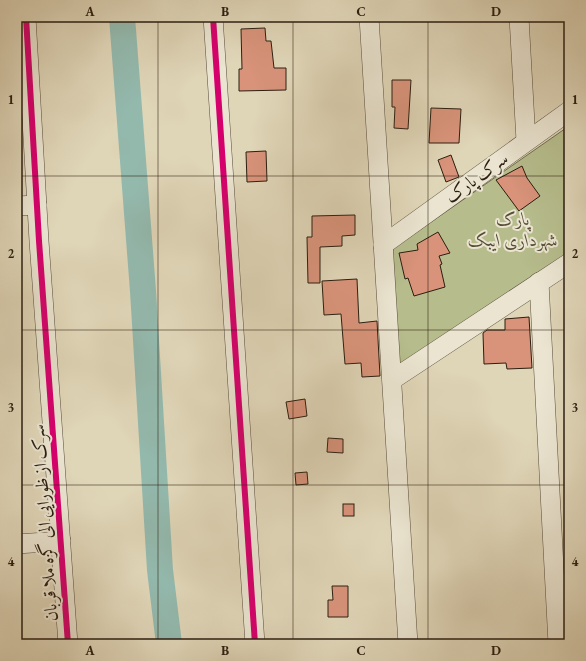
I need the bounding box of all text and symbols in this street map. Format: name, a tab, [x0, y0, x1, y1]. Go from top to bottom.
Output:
text: A	[84, 3, 95, 20]
text: B	[221, 3, 229, 20]
text: C	[356, 3, 366, 20]
text: D	[491, 3, 501, 20]
text: 1	[8, 91, 15, 108]
text: 1	[572, 91, 579, 108]
street label: سرک پارک	[440, 146, 513, 209]
park label: پارک شهرداری ایبک	[468, 207, 558, 252]
text: 2	[8, 245, 15, 262]
text: 2	[572, 245, 579, 262]
text: 3	[8, 399, 15, 416]
text: 3	[572, 399, 579, 416]
street label: سرک از ظورایی الی گزه ملا قربان	[26, 424, 63, 622]
text: 4	[8, 553, 15, 570]
text: 4	[572, 553, 579, 570]
text: A	[84, 642, 95, 659]
text: B	[221, 642, 229, 659]
text: C	[356, 642, 366, 659]
text: D	[491, 642, 501, 659]

